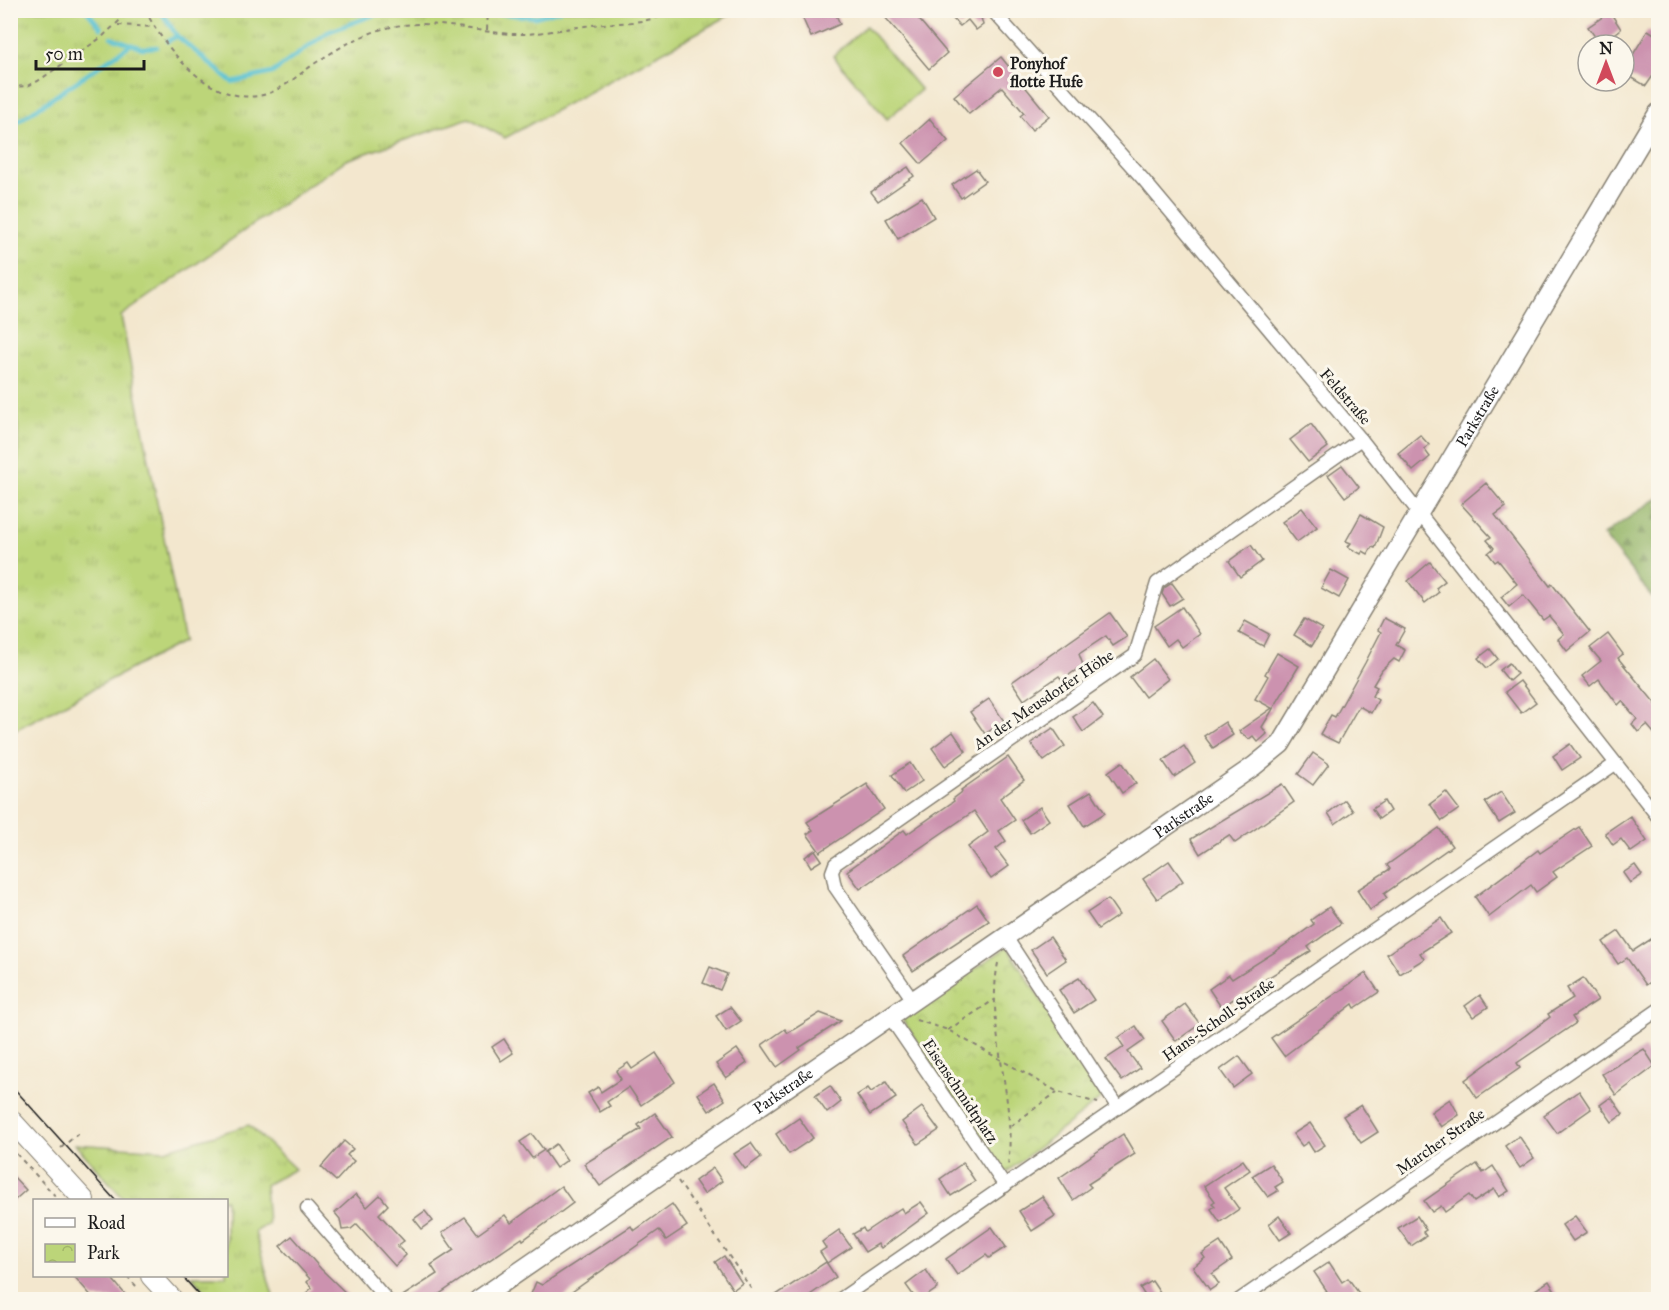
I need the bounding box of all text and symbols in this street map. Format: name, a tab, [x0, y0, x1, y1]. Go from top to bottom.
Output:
scale bar	[36, 33, 144, 71]
north arrow	[1576, 33, 1636, 93]
text: N	[1599, 39, 1613, 58]
text: 50 m	[45, 43, 83, 65]
place label: Ponyhof flotte Hufe	[1010, 54, 1083, 91]
marker: Ponyhof flotte Hufe	[991, 65, 1005, 79]
street label: Feldstraße	[1316, 364, 1375, 429]
street label: Parkstraße	[1452, 382, 1503, 450]
street label: An der Meusdorfer Höhe	[969, 645, 1117, 754]
street label: Parkstraße	[1150, 788, 1217, 842]
street label: Hans-Scholl-Straße	[1159, 973, 1278, 1065]
street label: Eisenschmidtplatz	[919, 1035, 1003, 1148]
street label: Parkstraße	[750, 1063, 817, 1118]
street label: Marcher Straße	[1392, 1104, 1488, 1179]
legend	[33, 1199, 228, 1277]
text: Road	[87, 1212, 125, 1234]
text: Park	[87, 1242, 120, 1264]

